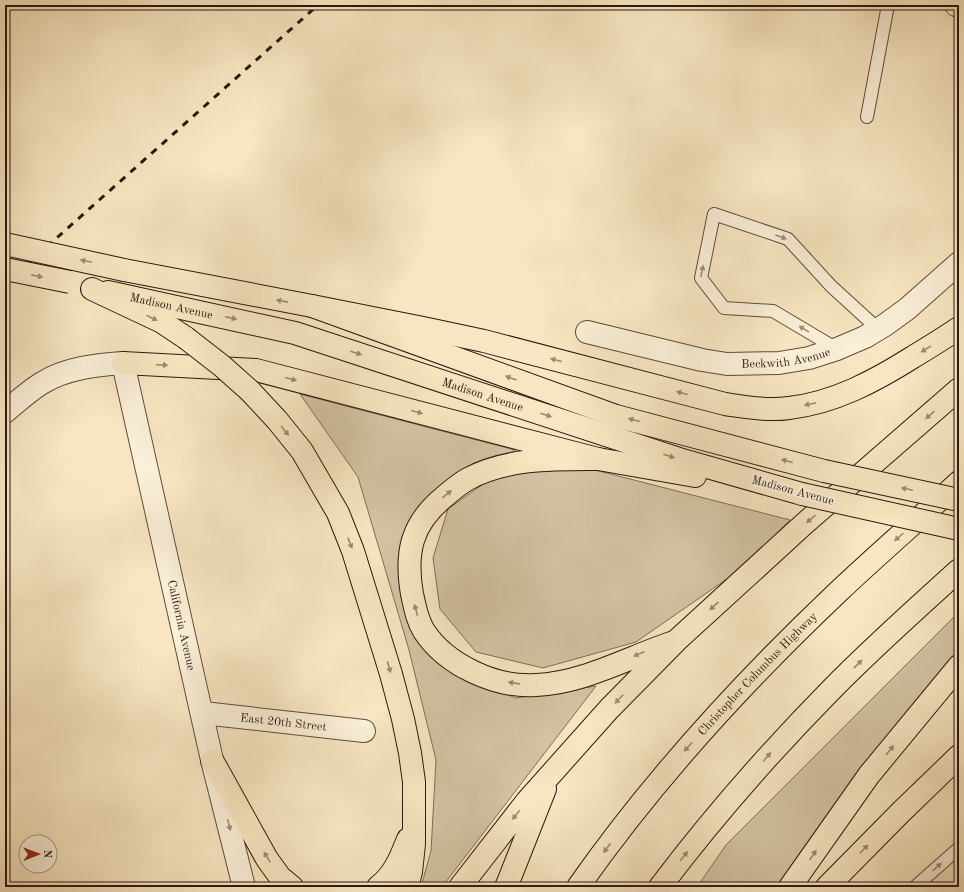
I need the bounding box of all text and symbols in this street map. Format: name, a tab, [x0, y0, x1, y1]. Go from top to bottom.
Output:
one-way arrow	[776, 235, 788, 241]
one-way arrow	[80, 258, 93, 264]
one-way arrow	[699, 265, 705, 277]
one-way arrow	[31, 273, 44, 279]
street label: Madison Avenue	[129, 292, 214, 322]
one-way arrow	[276, 297, 288, 303]
one-way arrow	[147, 315, 158, 321]
one-way arrow	[225, 316, 237, 322]
one-way arrow	[798, 326, 810, 333]
one-way arrow	[920, 345, 932, 352]
street label: Beckwith Avenue	[741, 346, 833, 371]
one-way arrow	[350, 350, 362, 356]
one-way arrow	[550, 357, 562, 363]
one-way arrow	[156, 361, 168, 368]
one-way arrow	[505, 375, 517, 381]
one-way arrow	[285, 377, 297, 383]
street label: Madison Avenue	[440, 377, 525, 415]
one-way arrow	[675, 389, 688, 395]
one-way arrow	[803, 402, 816, 408]
one-way arrow	[411, 409, 423, 415]
one-way arrow	[924, 410, 935, 419]
one-way arrow	[540, 413, 552, 419]
one-way arrow	[628, 417, 640, 423]
one-way arrow	[281, 425, 289, 436]
one-way arrow	[664, 453, 676, 459]
one-way arrow	[780, 457, 793, 463]
street label: Madison Avenue	[750, 474, 836, 508]
one-way arrow	[901, 485, 913, 491]
one-way arrow	[442, 490, 453, 498]
one-way arrow	[806, 514, 816, 523]
one-way arrow	[894, 532, 904, 541]
one-way arrow	[347, 537, 353, 549]
street label: California Avenue	[165, 579, 197, 672]
one-way arrow	[709, 601, 719, 610]
one-way arrow	[413, 604, 419, 616]
street label: Christopher Columbus Highway	[696, 610, 820, 738]
one-way arrow	[633, 652, 645, 658]
one-way arrow	[853, 659, 863, 668]
one-way arrow	[386, 661, 392, 673]
one-way arrow	[508, 680, 520, 686]
one-way arrow	[614, 694, 624, 704]
street label: East 20th Street	[240, 712, 327, 734]
one-way arrow	[684, 742, 693, 753]
one-way arrow	[885, 745, 894, 756]
one-way arrow	[763, 752, 772, 762]
one-way arrow	[511, 809, 520, 820]
one-way arrow	[226, 819, 232, 831]
north arrow	[18, 834, 58, 874]
one-way arrow	[603, 843, 611, 854]
one-way arrow	[859, 844, 869, 854]
text: N	[41, 850, 52, 859]
one-way arrow	[809, 850, 817, 860]
one-way arrow	[263, 851, 270, 863]
one-way arrow	[679, 851, 688, 862]
one-way arrow	[932, 863, 942, 872]

